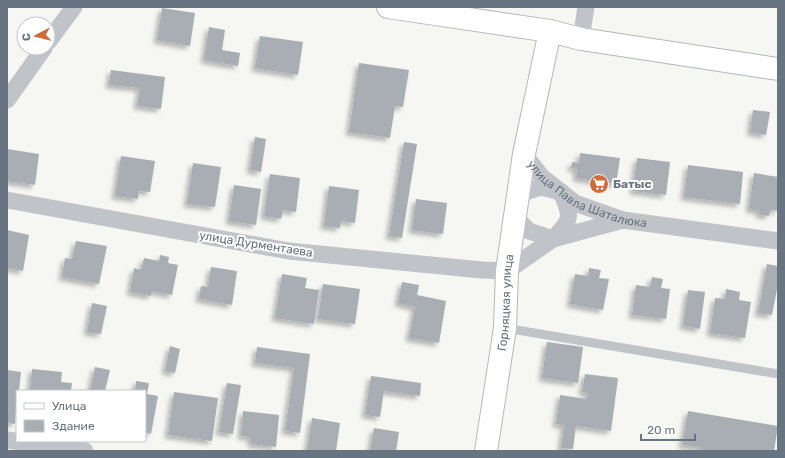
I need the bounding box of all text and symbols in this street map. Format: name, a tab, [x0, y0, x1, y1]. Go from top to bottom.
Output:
north arrow	[16, 16, 56, 56]
text: С	[20, 32, 33, 42]
street label: улица Павла Шаталюка	[525, 157, 648, 230]
supermarket icon: Батыс	[588, 173, 610, 195]
place label: Батыс	[613, 177, 652, 191]
street label: улица Дурментаева	[198, 228, 314, 260]
street label: Горняцкая улица	[495, 253, 516, 352]
legend	[16, 390, 146, 442]
text: Улица	[52, 399, 86, 413]
scale bar	[641, 416, 695, 442]
text: Здание	[52, 419, 95, 433]
text: 20 m	[647, 423, 675, 437]

